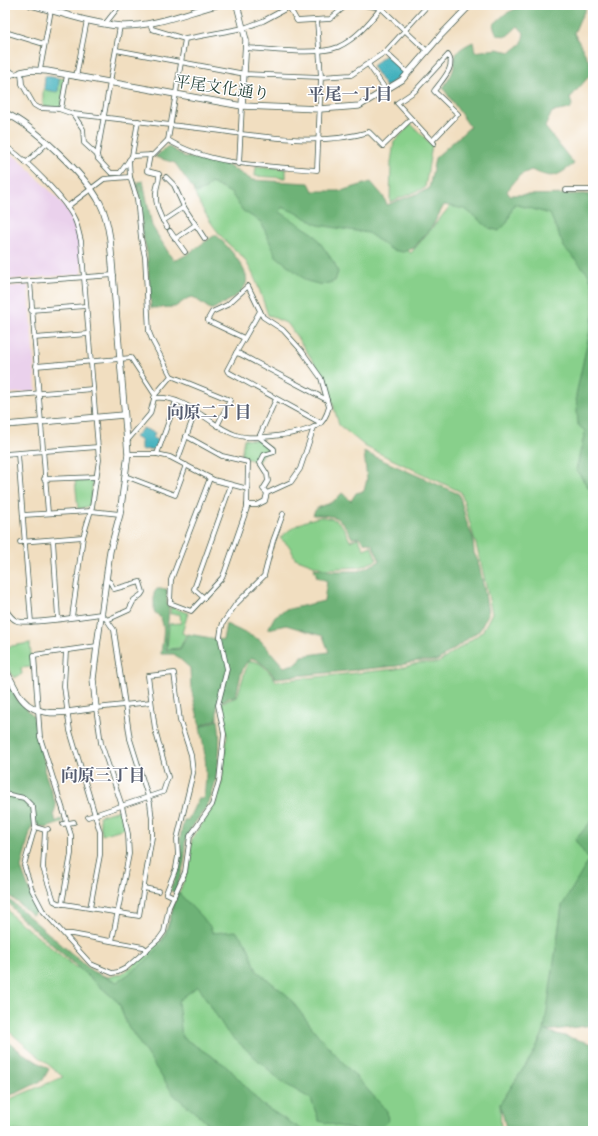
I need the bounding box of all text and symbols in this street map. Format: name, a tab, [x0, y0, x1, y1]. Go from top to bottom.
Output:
street label: 平尾文化通り	[173, 70, 271, 105]
district label: 平尾一丁目	[308, 83, 393, 105]
district label: 向原二丁目	[167, 401, 252, 423]
district label: 向原三丁目	[61, 764, 146, 786]

